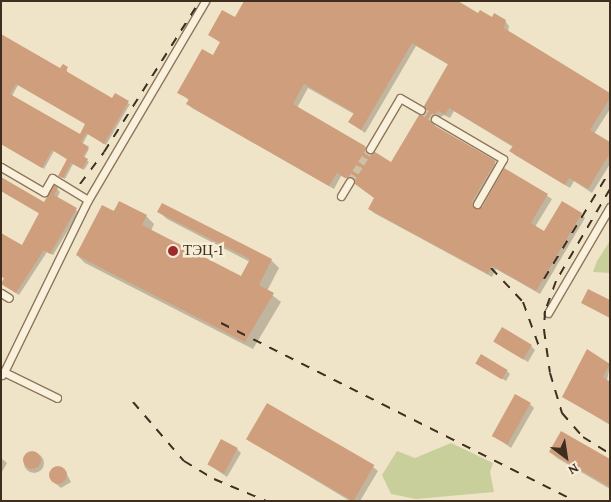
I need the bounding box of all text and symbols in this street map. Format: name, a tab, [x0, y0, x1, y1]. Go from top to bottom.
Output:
place label: ТЭЦ-1	[183, 242, 223, 260]
marker: ТЭЦ-1	[167, 245, 179, 257]
north arrow	[541, 432, 591, 482]
text: N	[566, 461, 582, 479]

